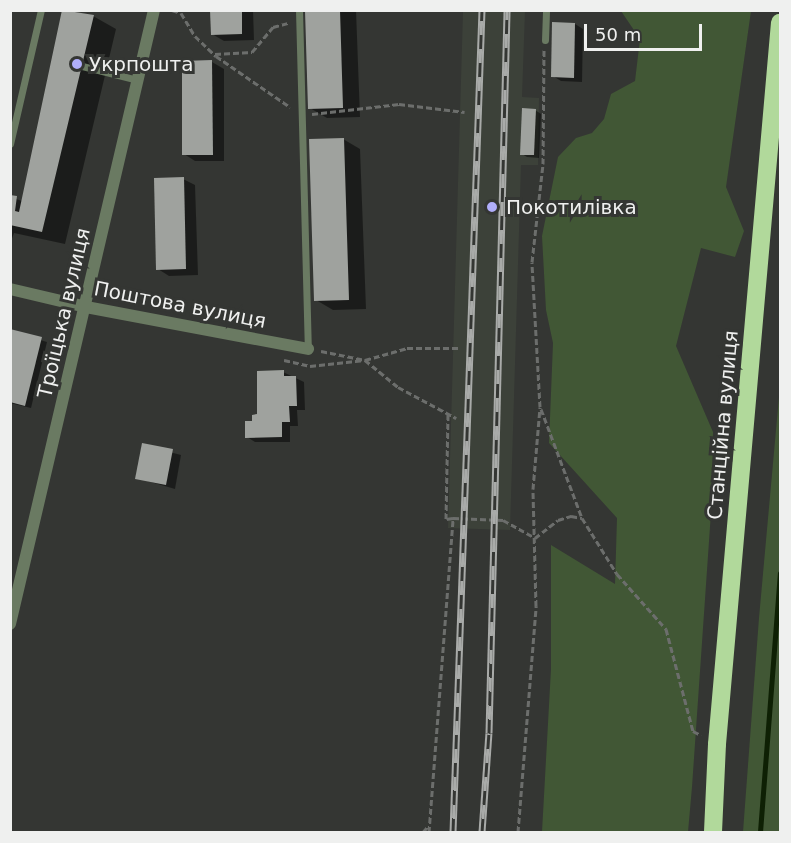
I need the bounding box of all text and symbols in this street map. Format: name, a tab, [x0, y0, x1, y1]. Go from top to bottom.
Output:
scale bar	[587, 12, 706, 50]
text: 50 m	[595, 24, 641, 45]
place label: Укрпошта	[89, 52, 193, 76]
marker: Укрпошта	[70, 57, 84, 71]
place label: Покотилівка	[506, 195, 637, 219]
marker: Покотилівка	[483, 198, 501, 216]
street label: Троїцька вулиця	[33, 226, 95, 400]
street label: Поштова вулиця	[92, 277, 268, 333]
street label: Станційна вулиця	[703, 329, 743, 521]

